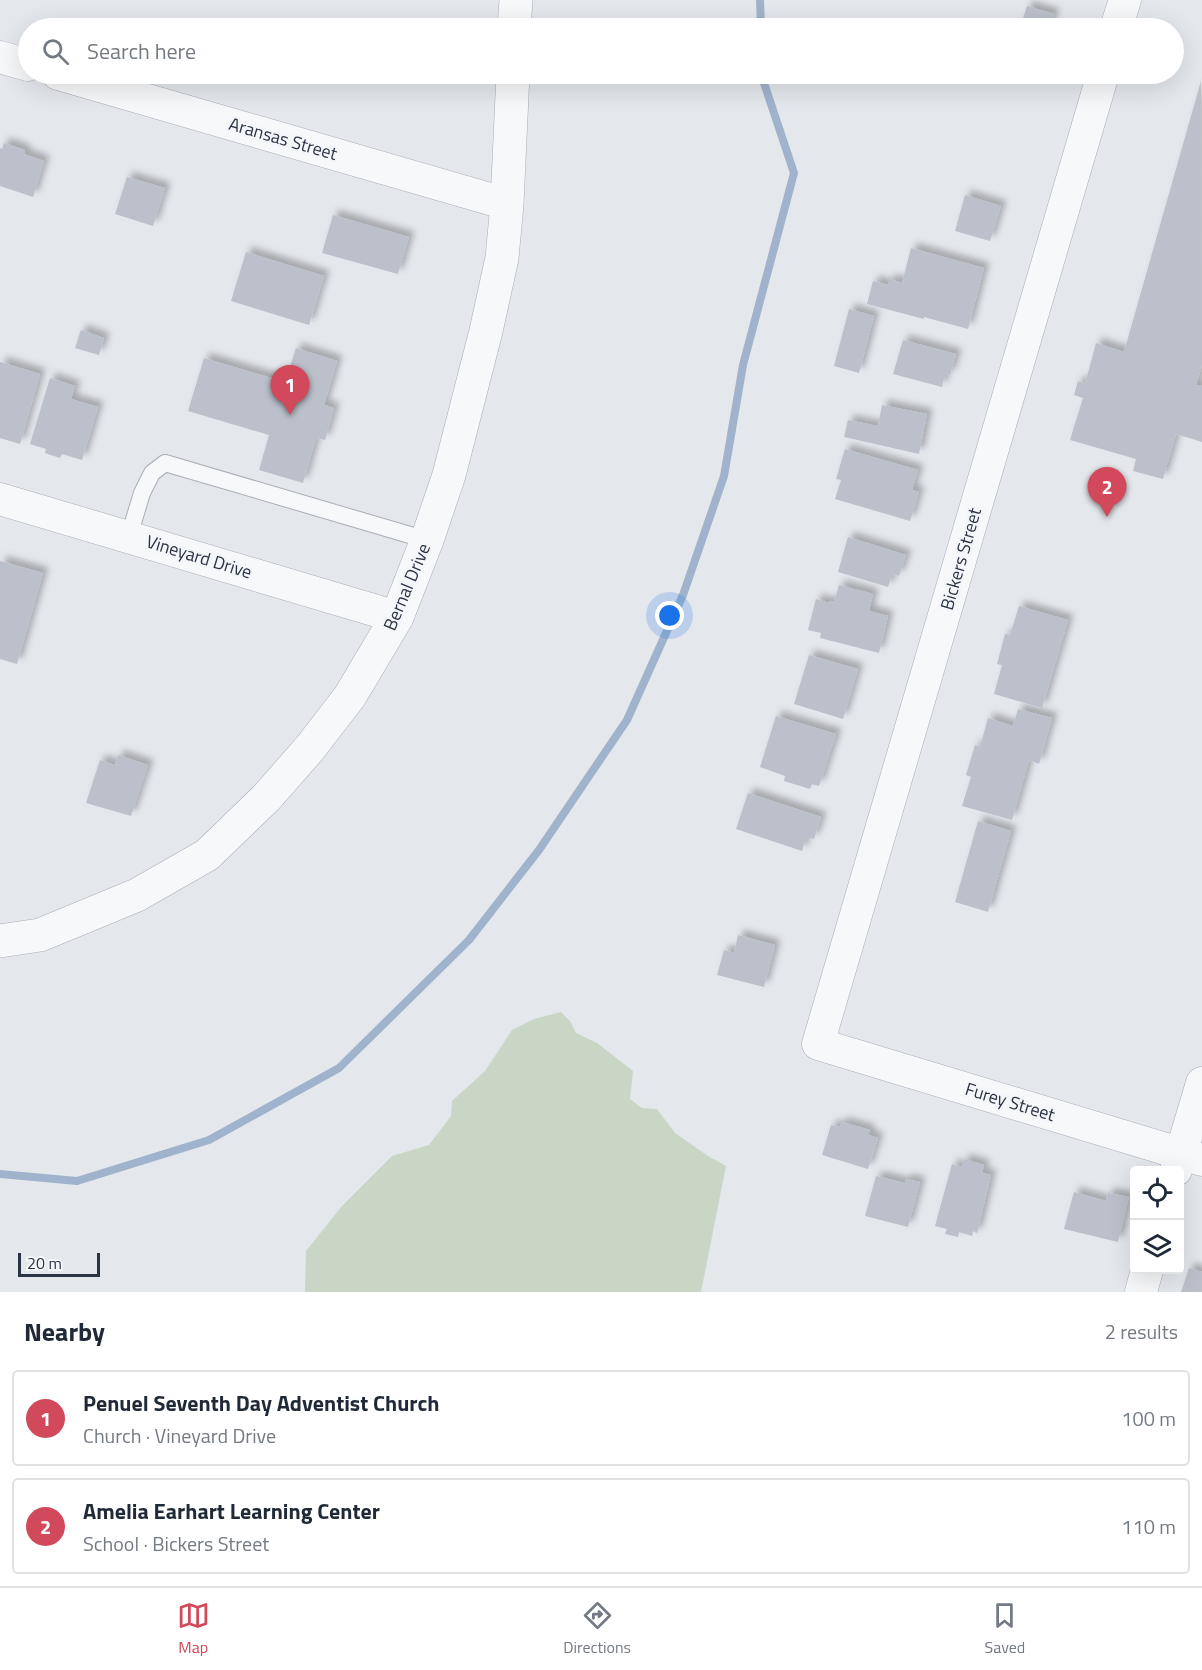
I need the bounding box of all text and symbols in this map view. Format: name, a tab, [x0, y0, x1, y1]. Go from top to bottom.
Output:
search box	[18, 18, 1184, 84]
text: Search here	[87, 34, 196, 68]
icon: search	[39, 35, 72, 68]
street label: Aransas Street	[226, 110, 341, 167]
pin: 1	[270, 366, 310, 415]
pin: 2	[1088, 468, 1126, 517]
street label: Bickers Street	[933, 504, 988, 613]
street label: Vineyard Drive	[143, 528, 255, 585]
street label: Bernal Drive	[376, 539, 437, 635]
your location	[655, 601, 684, 630]
street label: Furey Street	[962, 1075, 1059, 1128]
map controls	[1130, 1166, 1184, 1274]
button: locate	[1130, 1166, 1184, 1220]
button: layers	[1130, 1220, 1184, 1274]
scale bar	[18, 1250, 100, 1278]
text: 20 m	[27, 1251, 62, 1275]
text: Nearby	[24, 1312, 105, 1351]
text: 2 results	[1105, 1316, 1178, 1347]
text: Penuel Seventh Day Adventist Church	[83, 1386, 440, 1420]
text: 1	[40, 1403, 51, 1434]
text: 100 m	[1121, 1403, 1176, 1434]
text: Church · Vineyard Drive	[83, 1420, 276, 1451]
text: Amelia Earhart Learning Center	[83, 1494, 380, 1528]
text: 2	[40, 1511, 51, 1542]
text: 110 m	[1121, 1511, 1176, 1542]
text: School · Bickers Street	[83, 1528, 269, 1559]
tab: Map	[177, 1599, 210, 1659]
tab: Directions	[563, 1599, 631, 1659]
tab: Saved	[985, 1599, 1025, 1659]

